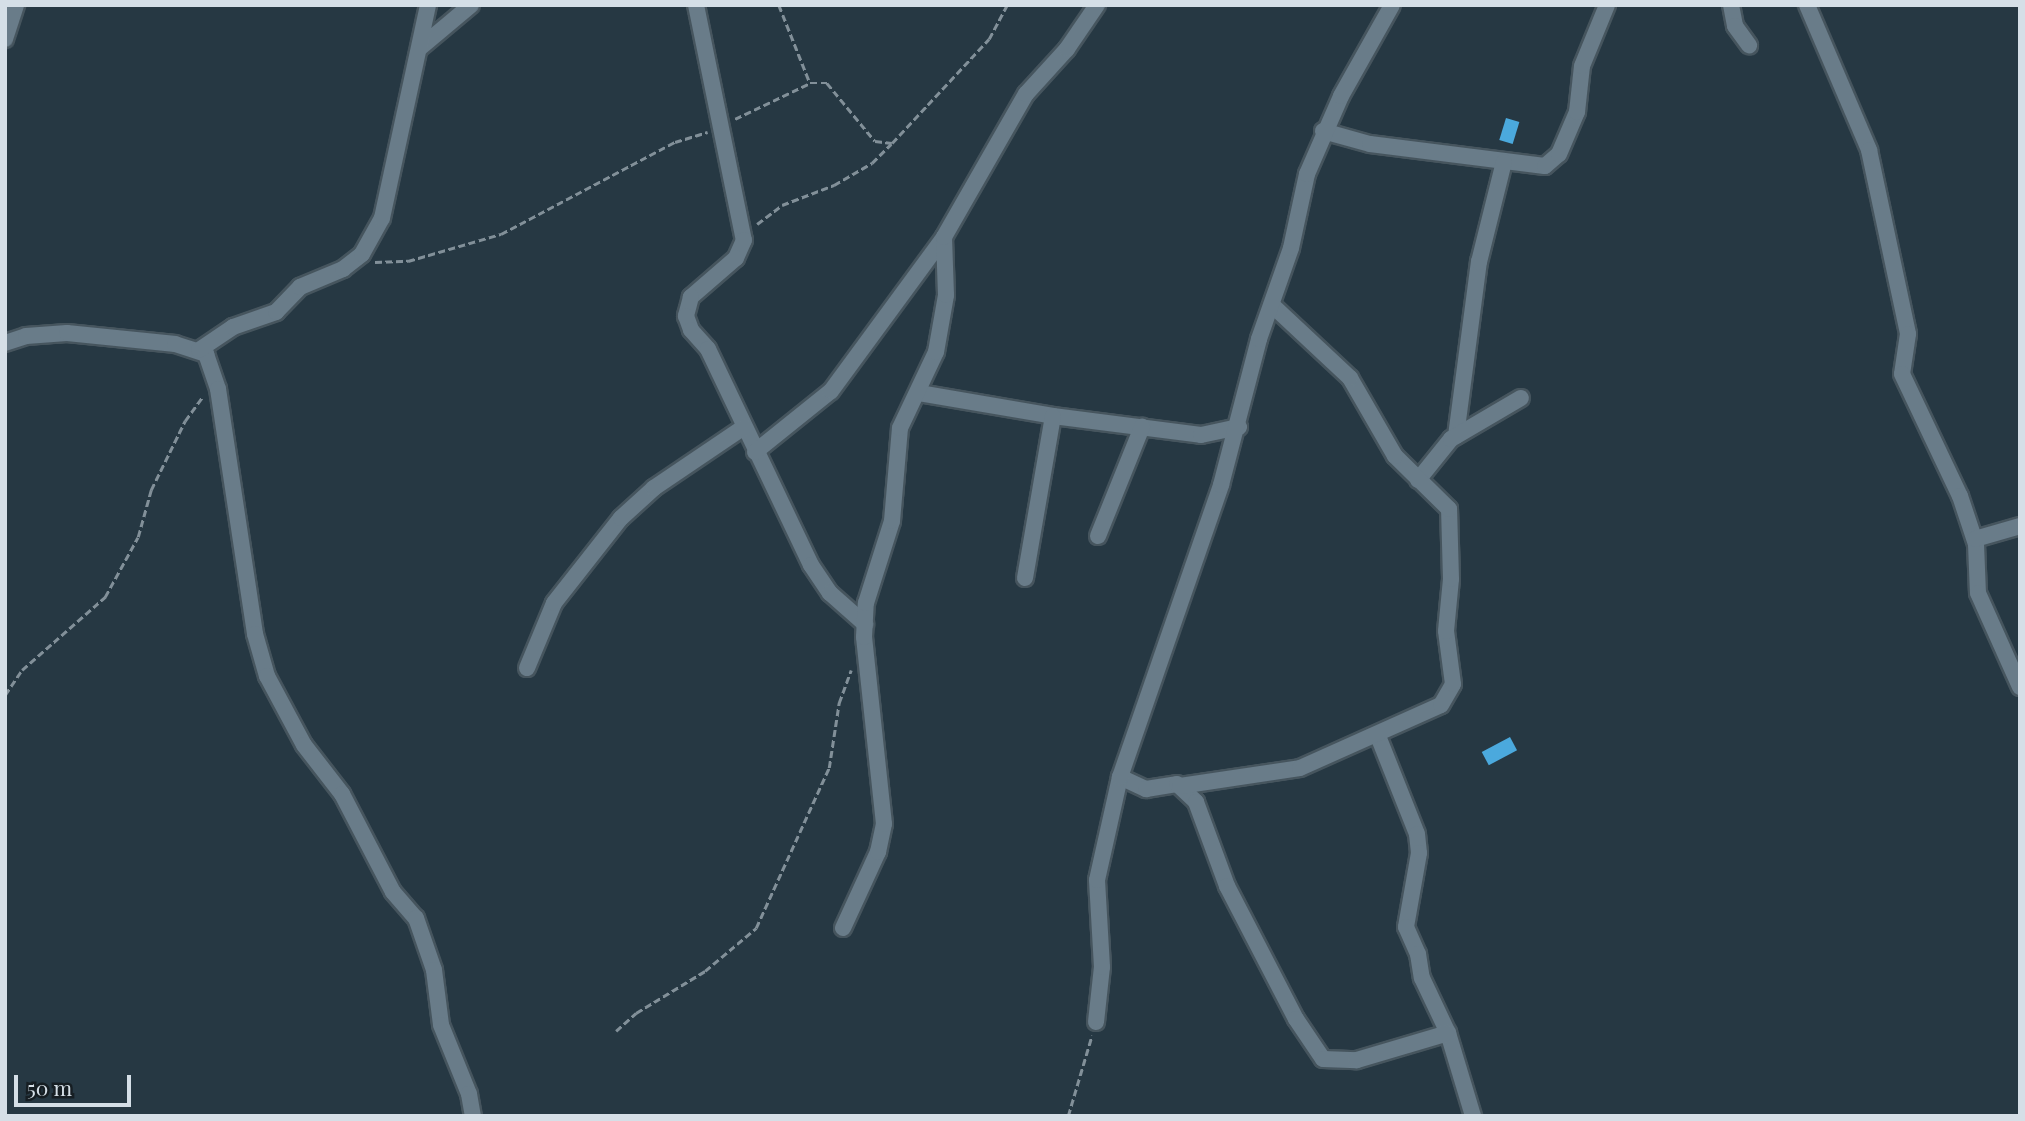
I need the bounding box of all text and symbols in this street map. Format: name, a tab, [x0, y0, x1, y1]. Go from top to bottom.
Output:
scale bar	[18, 1062, 135, 1106]
text: 50 m	[27, 1073, 72, 1101]

